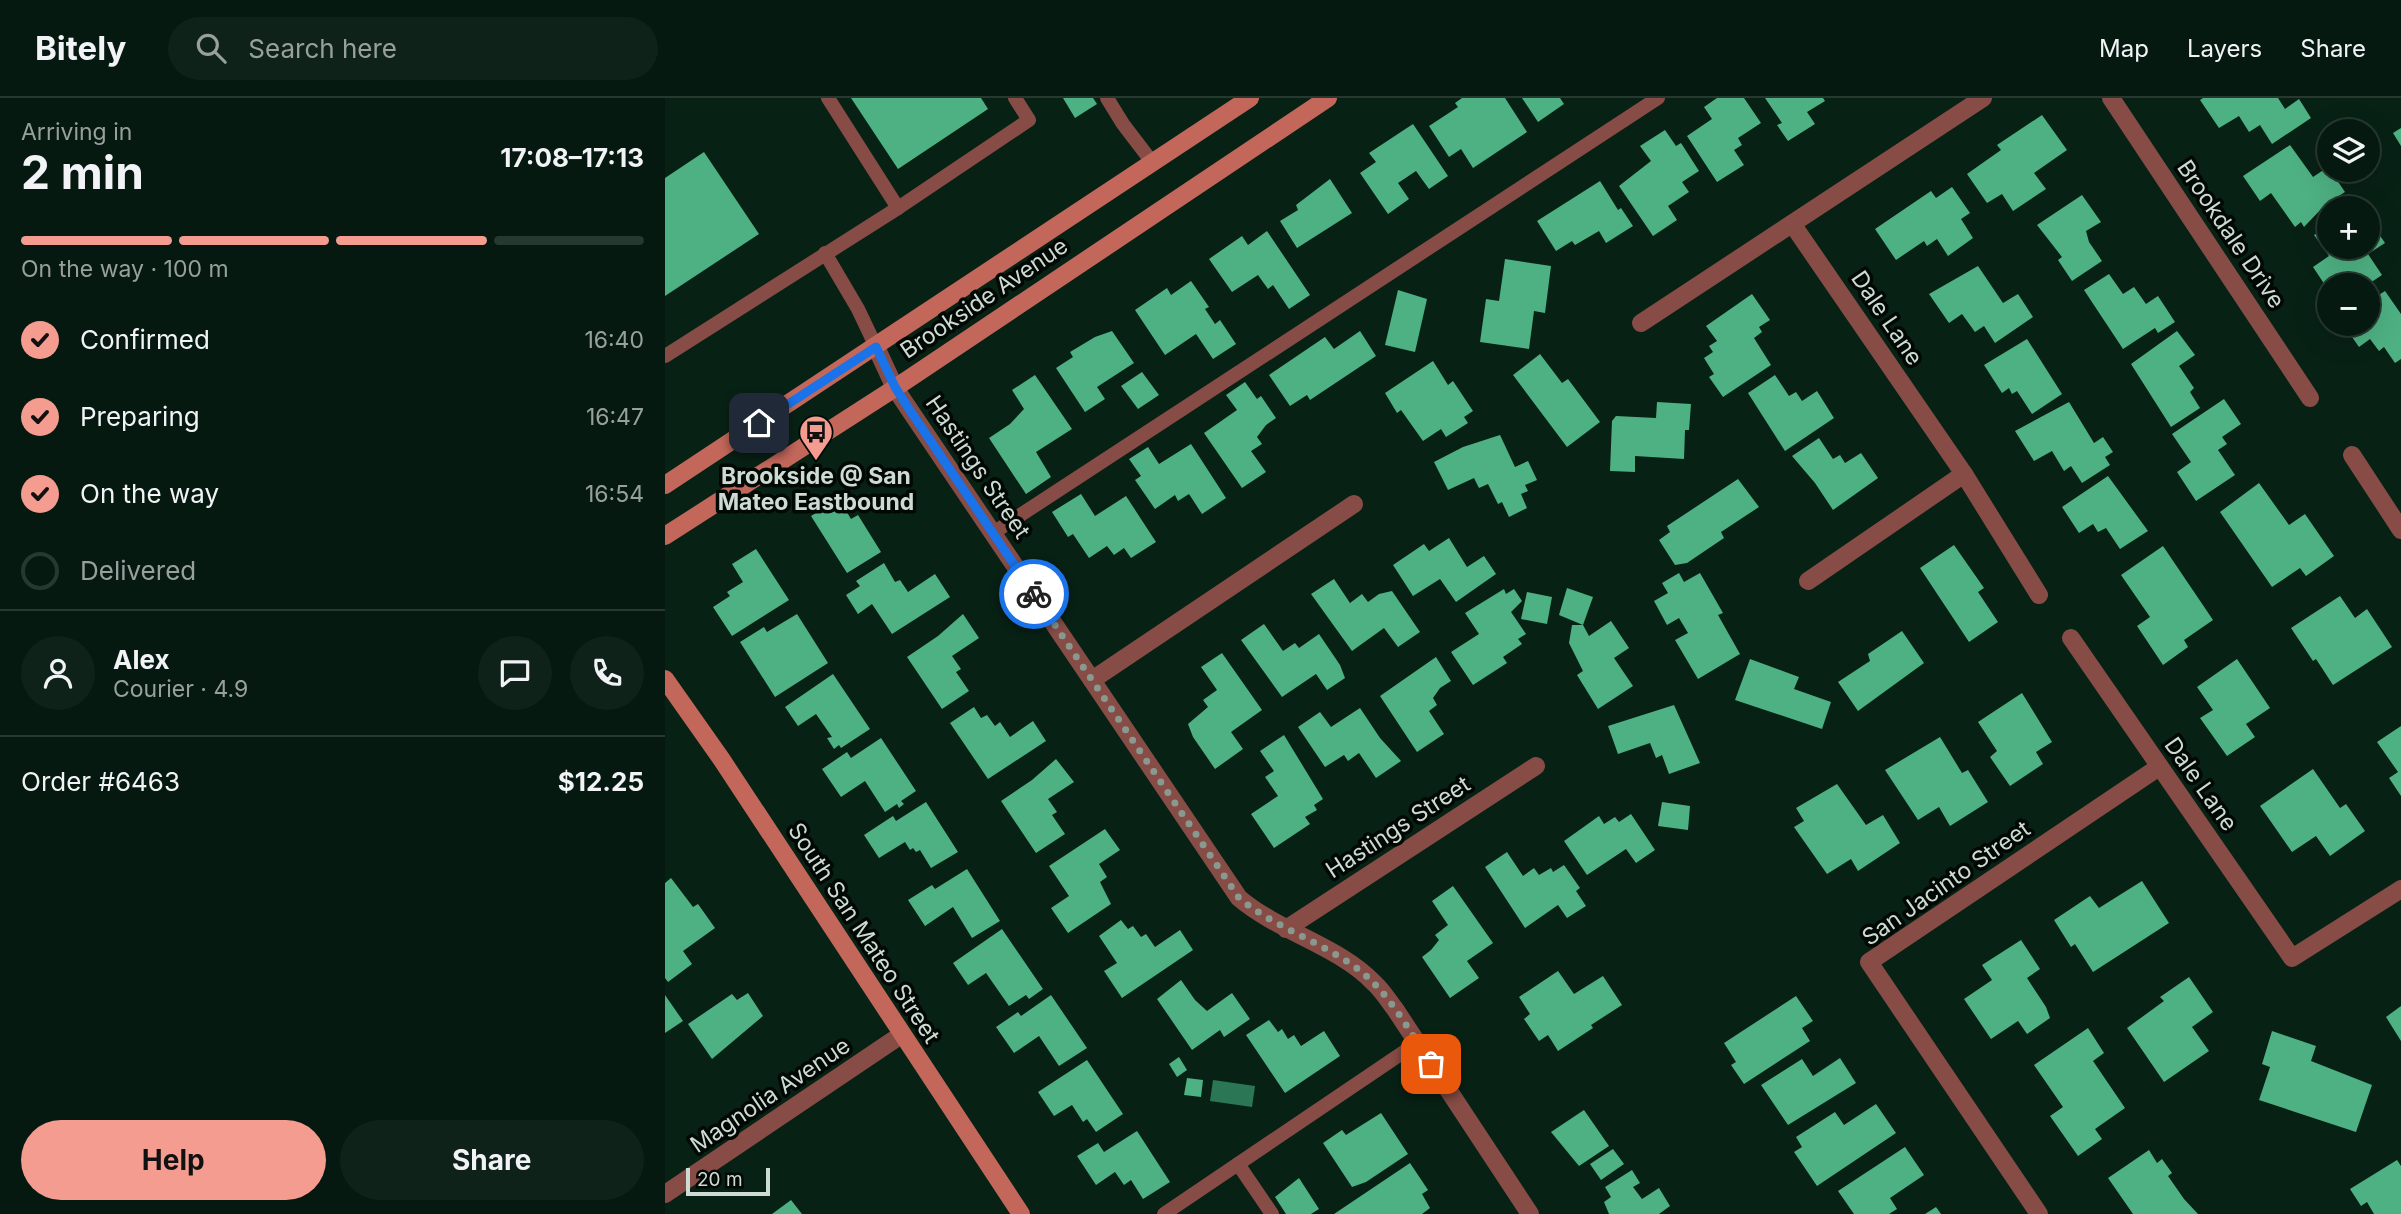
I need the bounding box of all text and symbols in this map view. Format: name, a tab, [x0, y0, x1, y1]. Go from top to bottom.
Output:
search box	[168, 17, 658, 80]
text: Bitely	[35, 28, 126, 68]
icon: search	[192, 29, 230, 67]
text: Search here	[248, 33, 397, 64]
text: Map	[2099, 34, 2149, 63]
text: Layers	[2187, 34, 2262, 63]
text: Share	[2300, 34, 2366, 63]
text: Arriving in	[21, 118, 132, 146]
map controls	[2317, 119, 2380, 336]
button: layers	[2317, 119, 2380, 182]
text: 17:08–17:13	[500, 142, 644, 173]
text: 2 min	[21, 144, 144, 200]
street label: Brookdale Drive	[2171, 155, 2291, 313]
button: +	[2317, 196, 2380, 259]
street label: Brookside Avenue	[895, 232, 1073, 364]
text: On the way · 100 m	[21, 255, 229, 283]
street label: Dale Lane	[1845, 265, 1929, 371]
button: −	[2317, 273, 2380, 336]
icon: check	[21, 321, 59, 359]
text: Confirmed	[80, 324, 210, 355]
text: 16:40	[584, 326, 644, 354]
street label: Hastings Street	[920, 390, 1036, 544]
pin	[729, 393, 789, 453]
icon: check	[21, 398, 59, 436]
text: Preparing	[80, 401, 200, 432]
text: 16:47	[586, 403, 644, 431]
icon: home	[740, 404, 778, 442]
bus stop icon: Brookside @ San Mateo Eastbound	[797, 413, 835, 462]
place label: Brookside @ San Mateo Eastbound	[718, 462, 914, 516]
icon: check	[21, 475, 59, 513]
text: On the way	[80, 478, 219, 509]
text: 16:54	[585, 480, 644, 508]
text: Delivered	[80, 555, 196, 586]
courier	[999, 559, 1069, 629]
icon: bike	[1015, 575, 1053, 613]
button: person	[21, 636, 95, 710]
button: chat	[478, 636, 552, 710]
button: phone	[570, 636, 644, 710]
text: Alex	[113, 644, 170, 675]
text: Courier · 4.9	[113, 675, 248, 703]
street label: Dale Lane	[2159, 732, 2243, 836]
text: Order #6463	[21, 766, 180, 797]
text: $12.25	[558, 766, 644, 797]
street label: Hastings Street	[1321, 770, 1476, 884]
street label: San Jacinto Street	[1857, 814, 2036, 951]
street label: South San Mateo Street	[782, 818, 946, 1049]
street label: Magnolia Avenue	[685, 1031, 855, 1159]
pin	[1401, 1034, 1461, 1094]
icon: bag	[1412, 1045, 1450, 1083]
button: Help	[21, 1120, 326, 1200]
button: Share	[340, 1120, 644, 1200]
scale bar	[686, 1165, 770, 1197]
text: 20 m	[697, 1168, 743, 1191]

